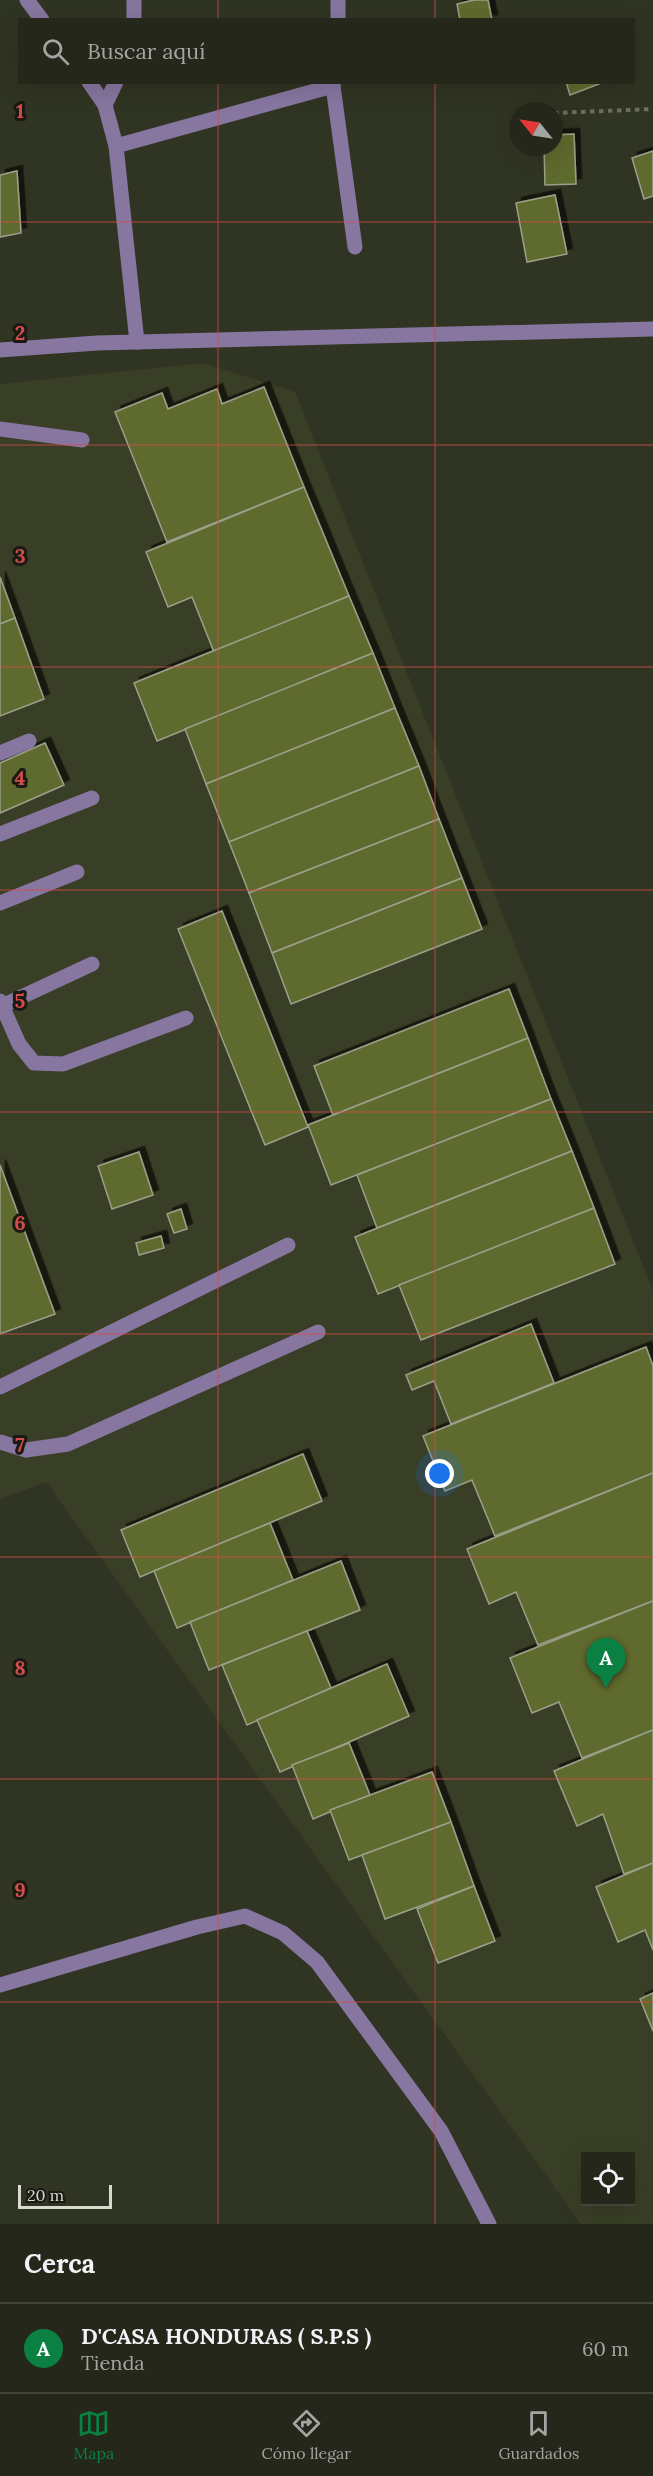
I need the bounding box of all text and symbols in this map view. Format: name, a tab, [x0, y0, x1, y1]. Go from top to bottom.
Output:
search box	[18, 18, 635, 84]
icon: search	[39, 35, 72, 68]
text: Buscar aquí	[87, 37, 205, 65]
text: 1	[16, 98, 24, 123]
north arrow	[509, 102, 563, 156]
text: 2	[15, 320, 25, 345]
text: 3	[14, 543, 26, 568]
text: 4	[15, 765, 26, 790]
text: 5	[15, 988, 26, 1013]
text: 6	[14, 1210, 26, 1235]
text: 7	[15, 1432, 25, 1457]
your location	[425, 1459, 454, 1488]
pin: A	[586, 1638, 626, 1688]
text: 8	[14, 1655, 26, 1680]
text: 9	[14, 1877, 26, 1902]
map controls	[581, 2152, 635, 2206]
button: locate	[581, 2152, 635, 2206]
scale bar	[18, 2182, 112, 2210]
text: 20 m	[27, 2185, 64, 2205]
text: Cerca	[24, 2247, 95, 2280]
text: D'CASA HONDURAS ( S.P.S )	[81, 2322, 371, 2350]
text: A	[37, 2336, 50, 2361]
text: 60 m	[582, 2336, 629, 2361]
text: Tienda	[81, 2350, 145, 2375]
tab: Mapa	[74, 2407, 114, 2463]
tab: Cómo llegar	[261, 2407, 351, 2463]
tab: Guardados	[498, 2407, 579, 2463]

